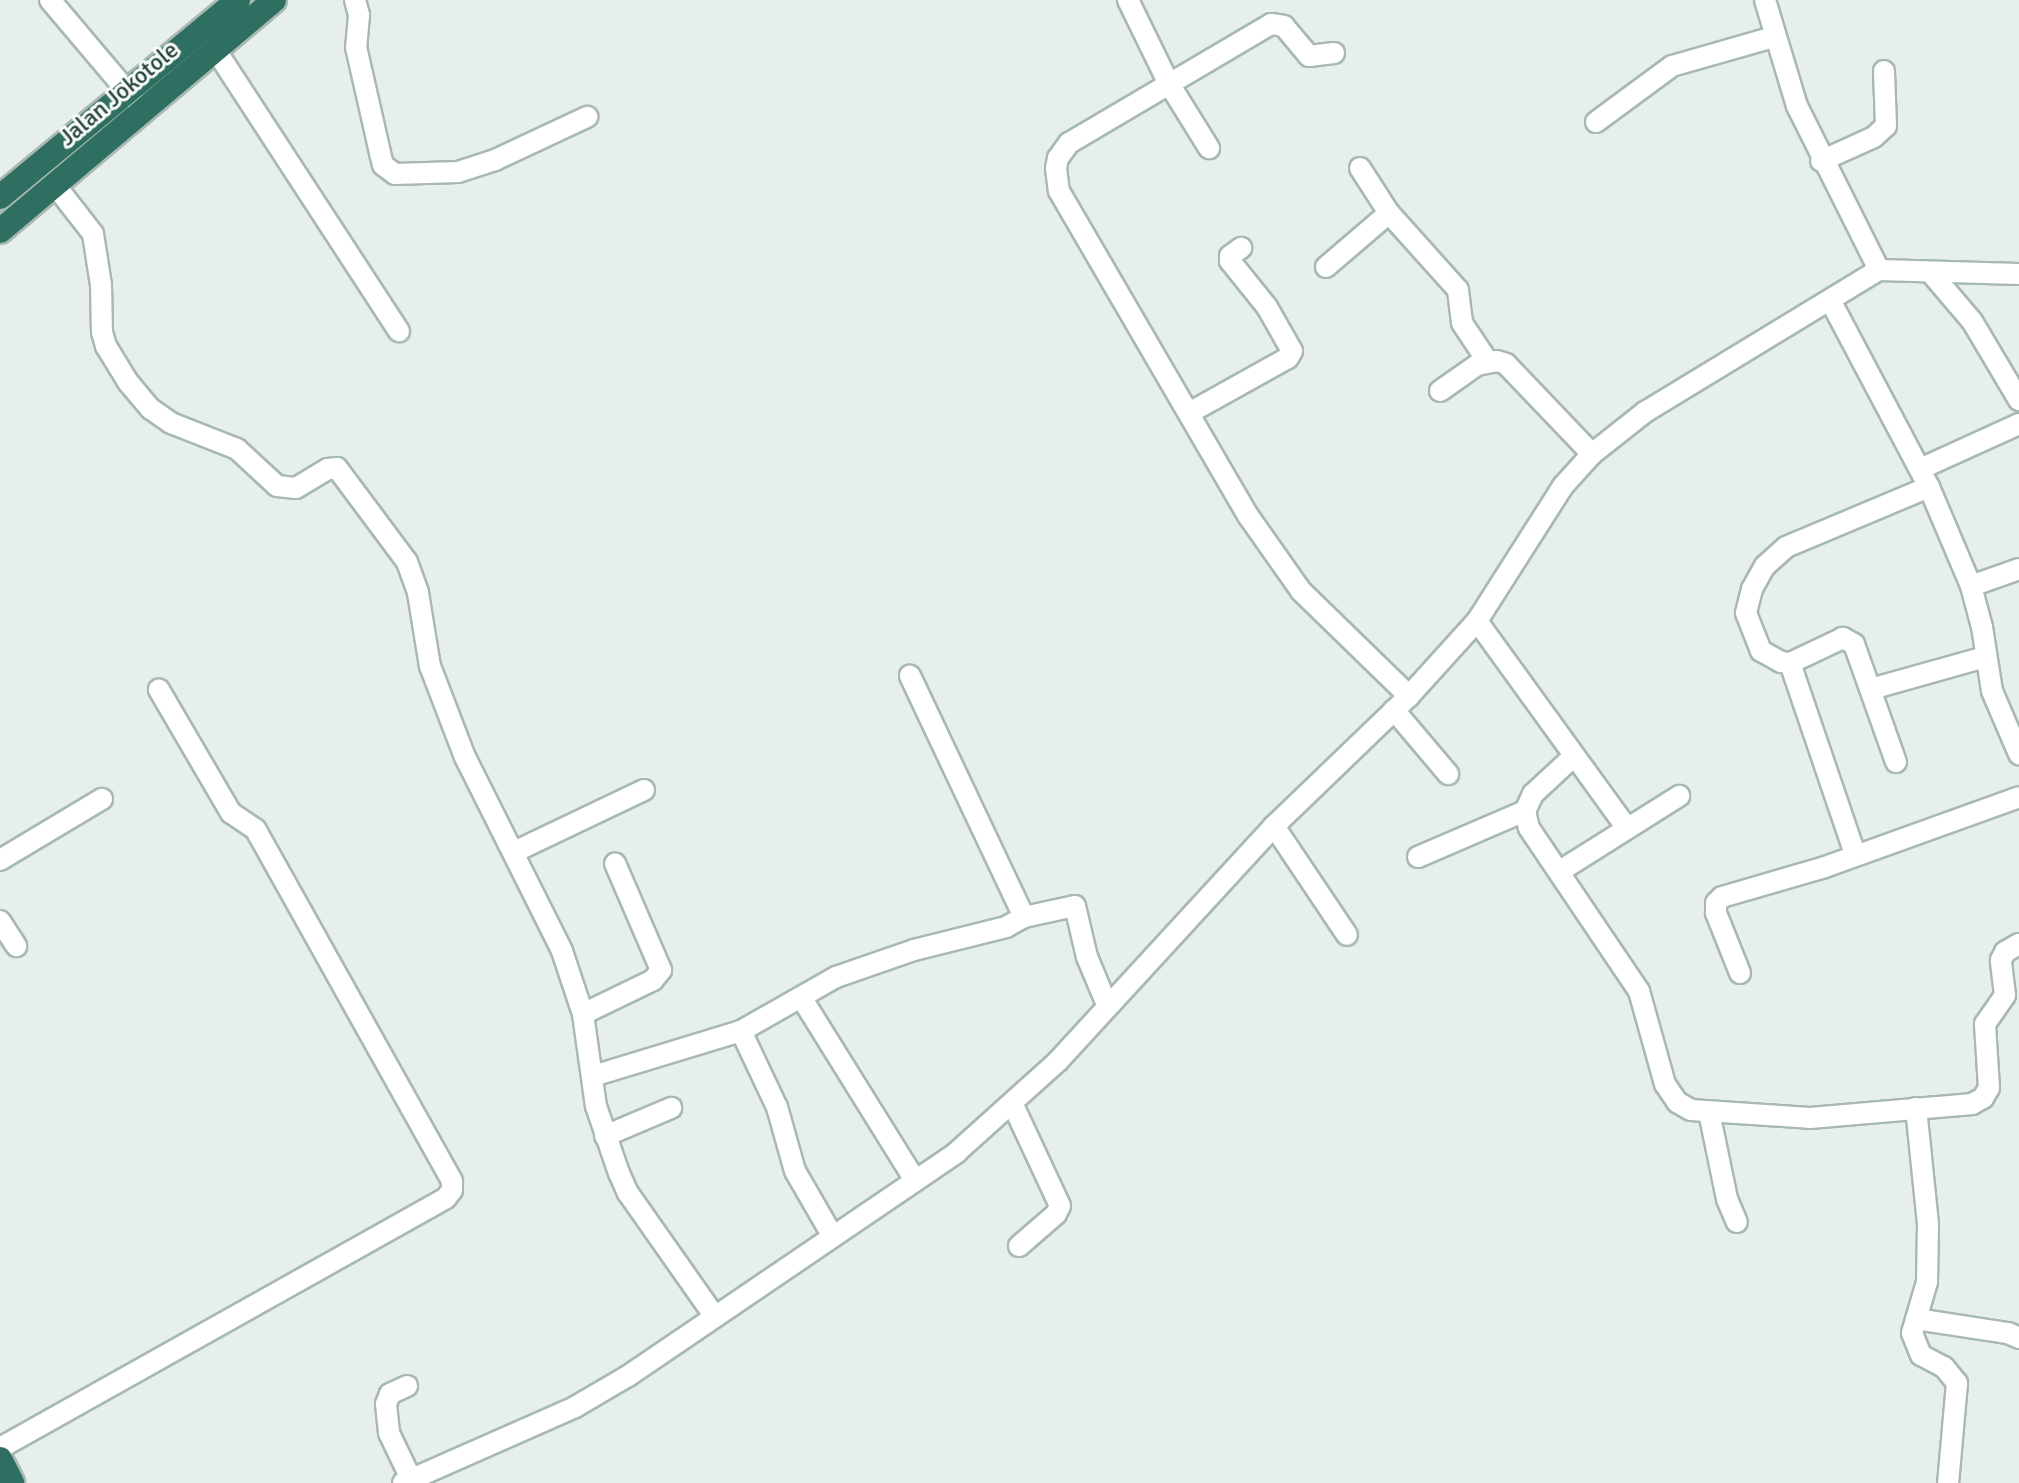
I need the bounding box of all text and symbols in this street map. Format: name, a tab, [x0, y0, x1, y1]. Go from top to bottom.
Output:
street label: Jalan Jokotole	[54, 36, 184, 152]

